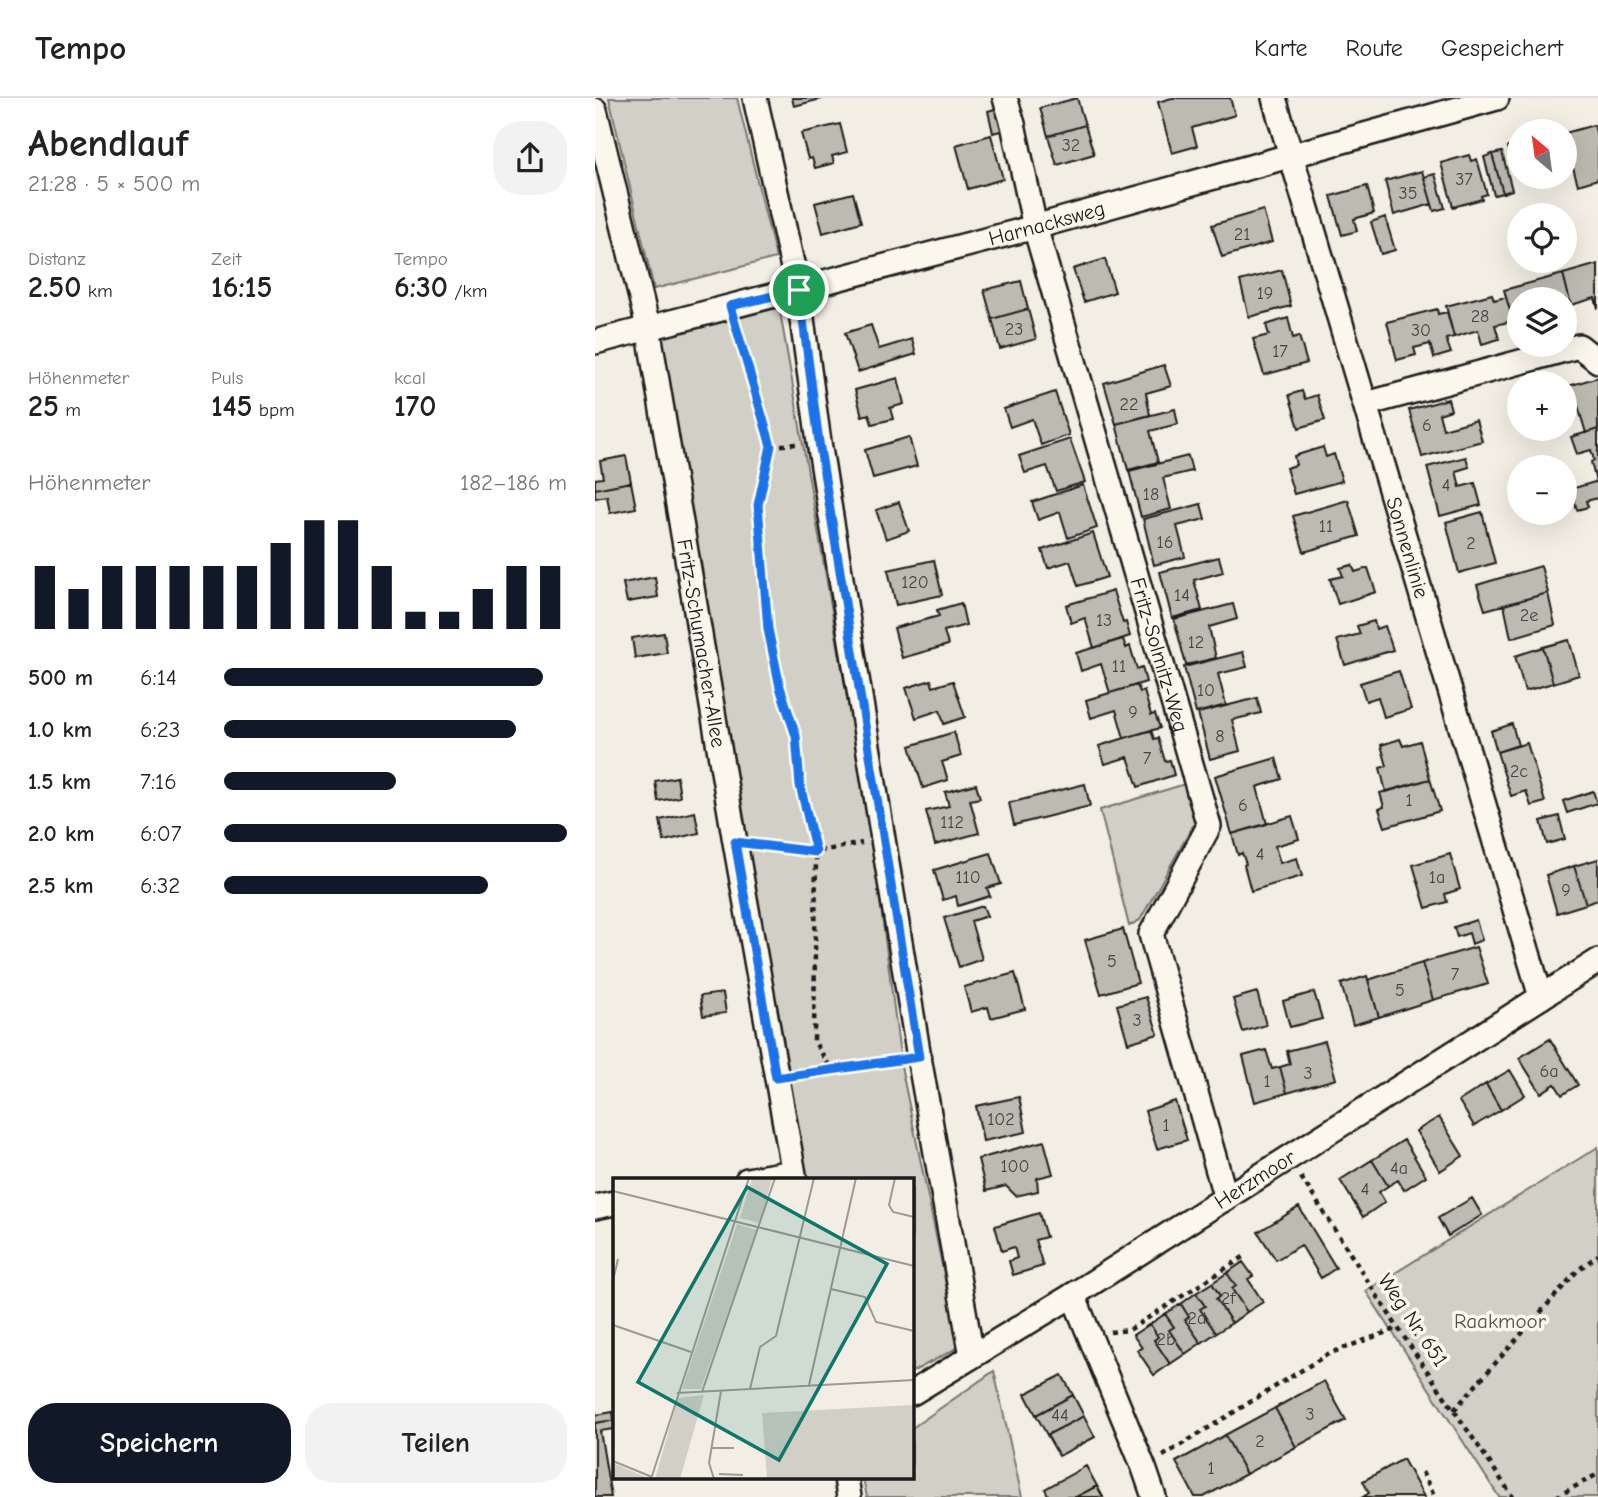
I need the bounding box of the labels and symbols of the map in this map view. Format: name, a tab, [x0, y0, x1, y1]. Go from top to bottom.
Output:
north arrow	[1507, 119, 1577, 189]
house number: 32	[1062, 135, 1080, 156]
house number: 37	[1455, 169, 1473, 190]
house number: 35	[1399, 183, 1417, 204]
street label: Harnacksweg	[986, 196, 1108, 251]
house number: 21	[1234, 224, 1250, 245]
pin	[769, 260, 829, 320]
house number: 19	[1257, 283, 1273, 304]
house number: 28	[1471, 306, 1489, 327]
house number: 23	[1005, 319, 1023, 340]
house number: 30	[1411, 320, 1431, 341]
house number: 17	[1272, 341, 1288, 362]
house number: 22	[1120, 394, 1138, 415]
house number: 6	[1422, 415, 1432, 436]
house number: 4	[1442, 475, 1450, 496]
house number: 18	[1143, 484, 1159, 505]
street label: Sonnenlinie	[1381, 494, 1434, 601]
house number: 11	[1319, 516, 1333, 537]
house number: 16	[1157, 532, 1173, 553]
house number: 2	[1466, 533, 1476, 554]
street label: Fritz-Schumacher-Allee	[672, 537, 731, 749]
house number: 120	[901, 572, 929, 593]
street label: Fritz-Solmitz-Weg	[1125, 575, 1193, 735]
house number: 14	[1174, 585, 1190, 606]
house number: 2e	[1520, 605, 1538, 626]
house number: 13	[1096, 610, 1112, 631]
house number: 12	[1188, 632, 1204, 653]
house number: 11	[1112, 656, 1126, 677]
house number: 10	[1197, 680, 1215, 701]
house number: 9	[1128, 702, 1138, 723]
house number: 8	[1215, 726, 1225, 747]
house number: 7	[1143, 748, 1152, 769]
house number: 2c	[1510, 761, 1528, 782]
house number: 1	[1405, 790, 1413, 811]
house number: 6	[1238, 795, 1248, 816]
house number: 112	[940, 812, 964, 833]
house number: 4	[1256, 844, 1264, 865]
house number: 110	[955, 867, 981, 888]
house number: 1a	[1429, 867, 1445, 888]
house number: 9	[1561, 880, 1571, 901]
house number: 5	[1107, 951, 1117, 972]
house number: 7	[1451, 964, 1460, 985]
house number: 5	[1395, 980, 1405, 1001]
house number: 3	[1132, 1010, 1142, 1031]
house number: 6a	[1539, 1061, 1559, 1082]
house number: 3	[1303, 1063, 1313, 1084]
house number: 1	[1263, 1071, 1271, 1092]
house number: 102	[987, 1109, 1015, 1130]
house number: 1	[1162, 1115, 1170, 1136]
street label: Herzmoor	[1210, 1144, 1300, 1214]
house number: 100	[1000, 1156, 1030, 1177]
house number: 4a	[1390, 1158, 1408, 1179]
inset map	[613, 1178, 913, 1480]
house number: 4	[1361, 1179, 1369, 1200]
street label: Weg Nr. 651	[1373, 1269, 1453, 1371]
house number: 2f	[1221, 1288, 1236, 1309]
house number: 2d	[1188, 1308, 1206, 1329]
park label: Raakmoor	[1454, 1309, 1547, 1333]
house number: 2b	[1156, 1329, 1176, 1350]
house number: 3	[1305, 1404, 1315, 1425]
house number: 44	[1051, 1405, 1069, 1426]
house number: 2	[1255, 1431, 1265, 1452]
house number: 1	[1207, 1458, 1215, 1479]

